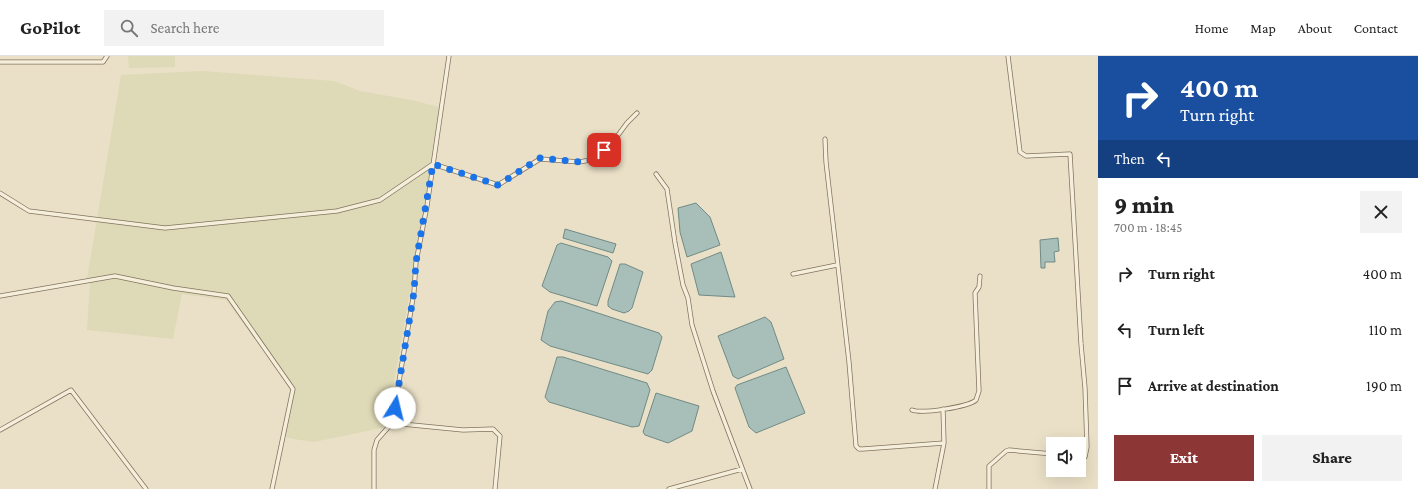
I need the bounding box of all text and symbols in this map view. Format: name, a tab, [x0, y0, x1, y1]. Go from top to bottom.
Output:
search box	[104, 10, 384, 46]
text: GoPilot	[20, 17, 80, 38]
icon: search	[118, 17, 140, 39]
text: Search here	[150, 20, 219, 36]
text: Home	[1195, 20, 1228, 36]
text: Map	[1250, 20, 1276, 36]
text: About	[1298, 20, 1332, 36]
text: Contact	[1354, 20, 1398, 36]
icon: right	[1114, 72, 1166, 124]
text: 400 m	[1180, 72, 1258, 103]
text: Turn right	[1180, 105, 1254, 125]
pin	[587, 133, 621, 167]
icon: arrive	[593, 139, 615, 161]
icon: left	[1153, 148, 1175, 170]
text: Then	[1114, 151, 1145, 167]
text: 9 min	[1114, 191, 1174, 218]
button: close	[1360, 191, 1402, 233]
text: 700 m · 18:45	[1114, 220, 1182, 235]
icon: right	[1114, 263, 1136, 285]
text: Turn right	[1148, 266, 1215, 282]
text: 400 m	[1363, 266, 1402, 282]
icon: left	[1114, 319, 1136, 341]
text: Turn left	[1148, 322, 1204, 338]
text: 110 m	[1369, 322, 1402, 338]
icon: arrive	[1114, 375, 1136, 397]
text: Arrive at destination	[1148, 378, 1279, 394]
text: 190 m	[1366, 378, 1402, 394]
position arrow	[374, 387, 416, 429]
button: Exit	[1114, 435, 1254, 481]
button: Share	[1262, 435, 1402, 481]
map controls	[1046, 437, 1086, 477]
button: sound	[1046, 437, 1086, 477]

